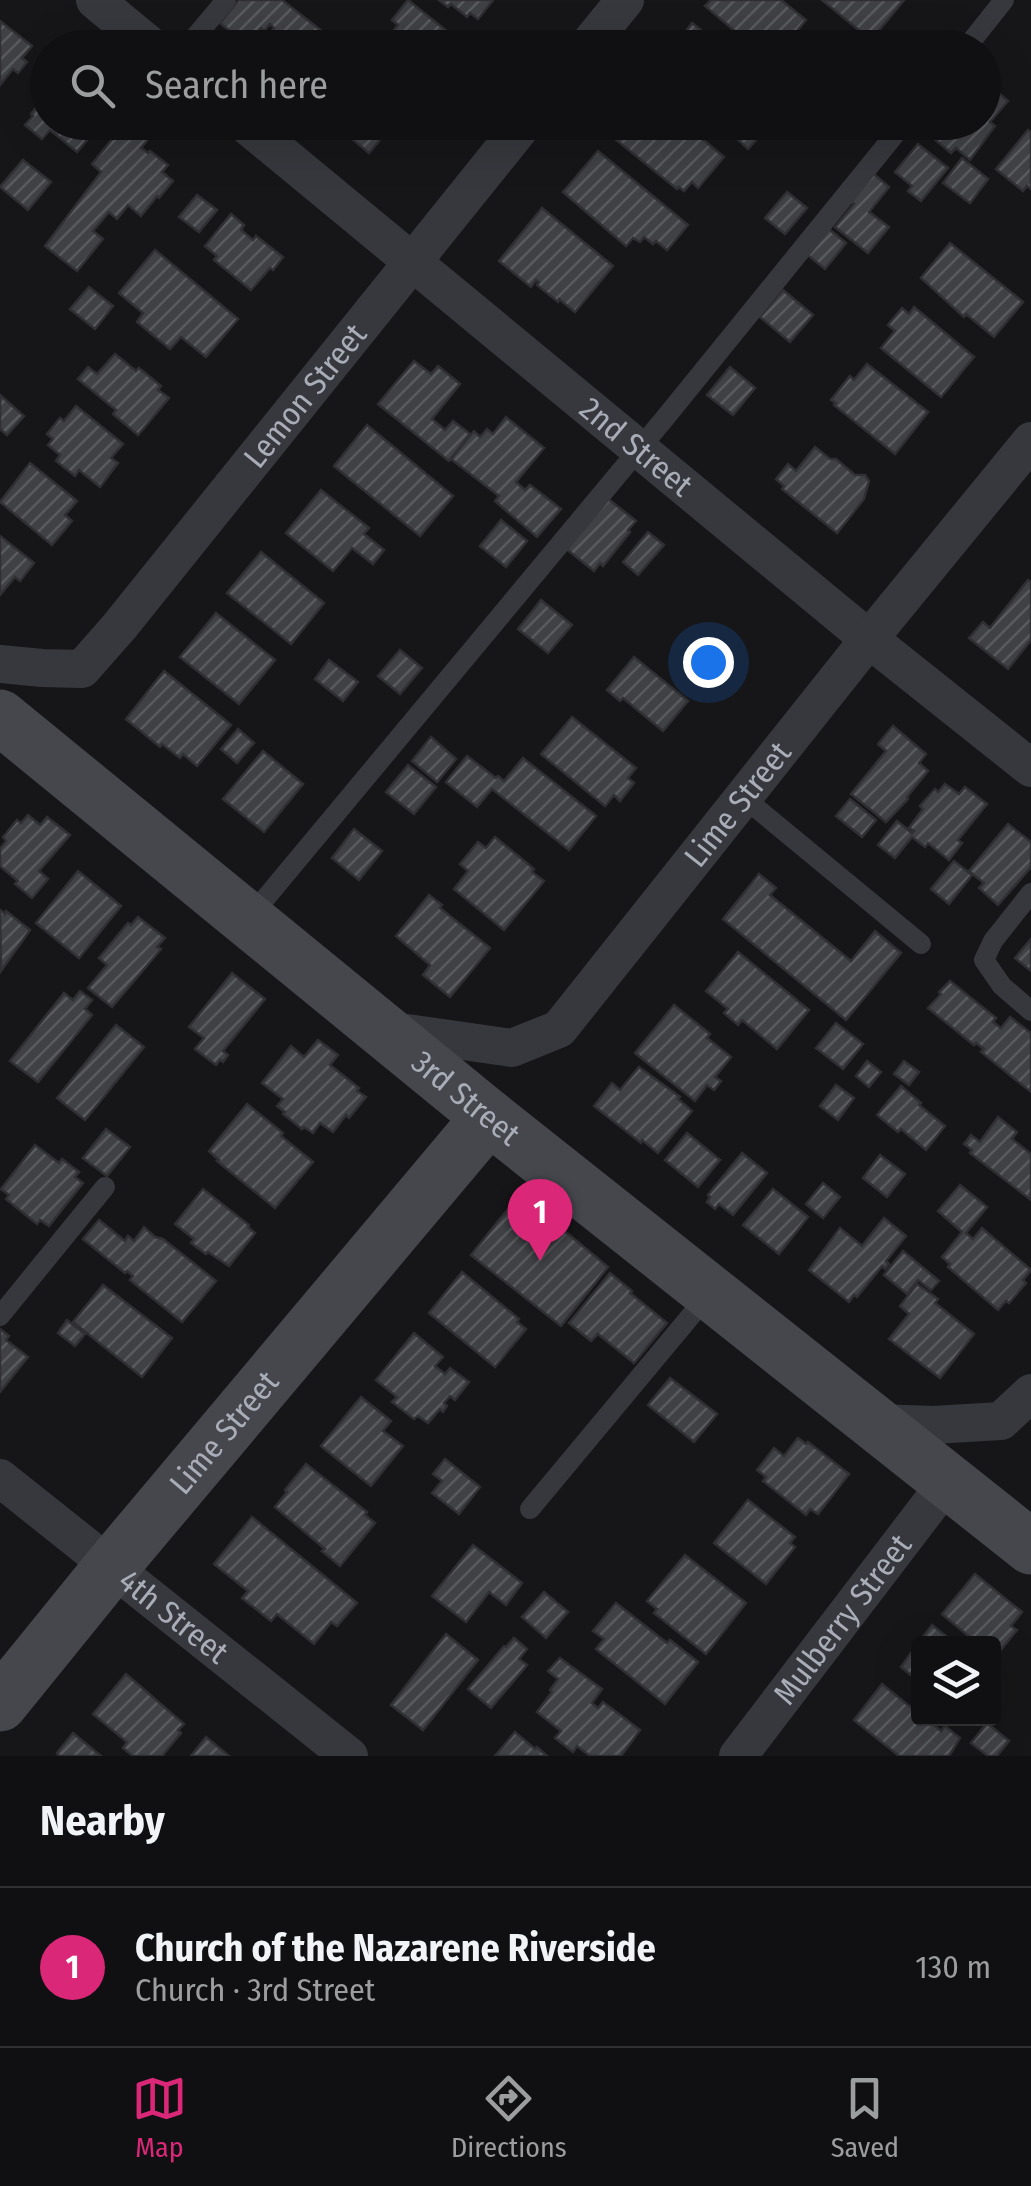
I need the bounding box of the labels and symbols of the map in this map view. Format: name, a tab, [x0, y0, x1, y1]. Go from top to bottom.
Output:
street label: Lemon Street	[236, 316, 375, 475]
street label: 2nd Street	[572, 389, 701, 505]
your location	[683, 637, 734, 688]
street label: Lime Street	[676, 734, 799, 874]
street label: 3rd Street	[404, 1043, 528, 1154]
pin: 1	[508, 1178, 572, 1261]
street label: Lime Street	[162, 1363, 287, 1502]
street label: Mulberry Street	[765, 1526, 920, 1712]
street label: 4th Street	[111, 1561, 236, 1672]

